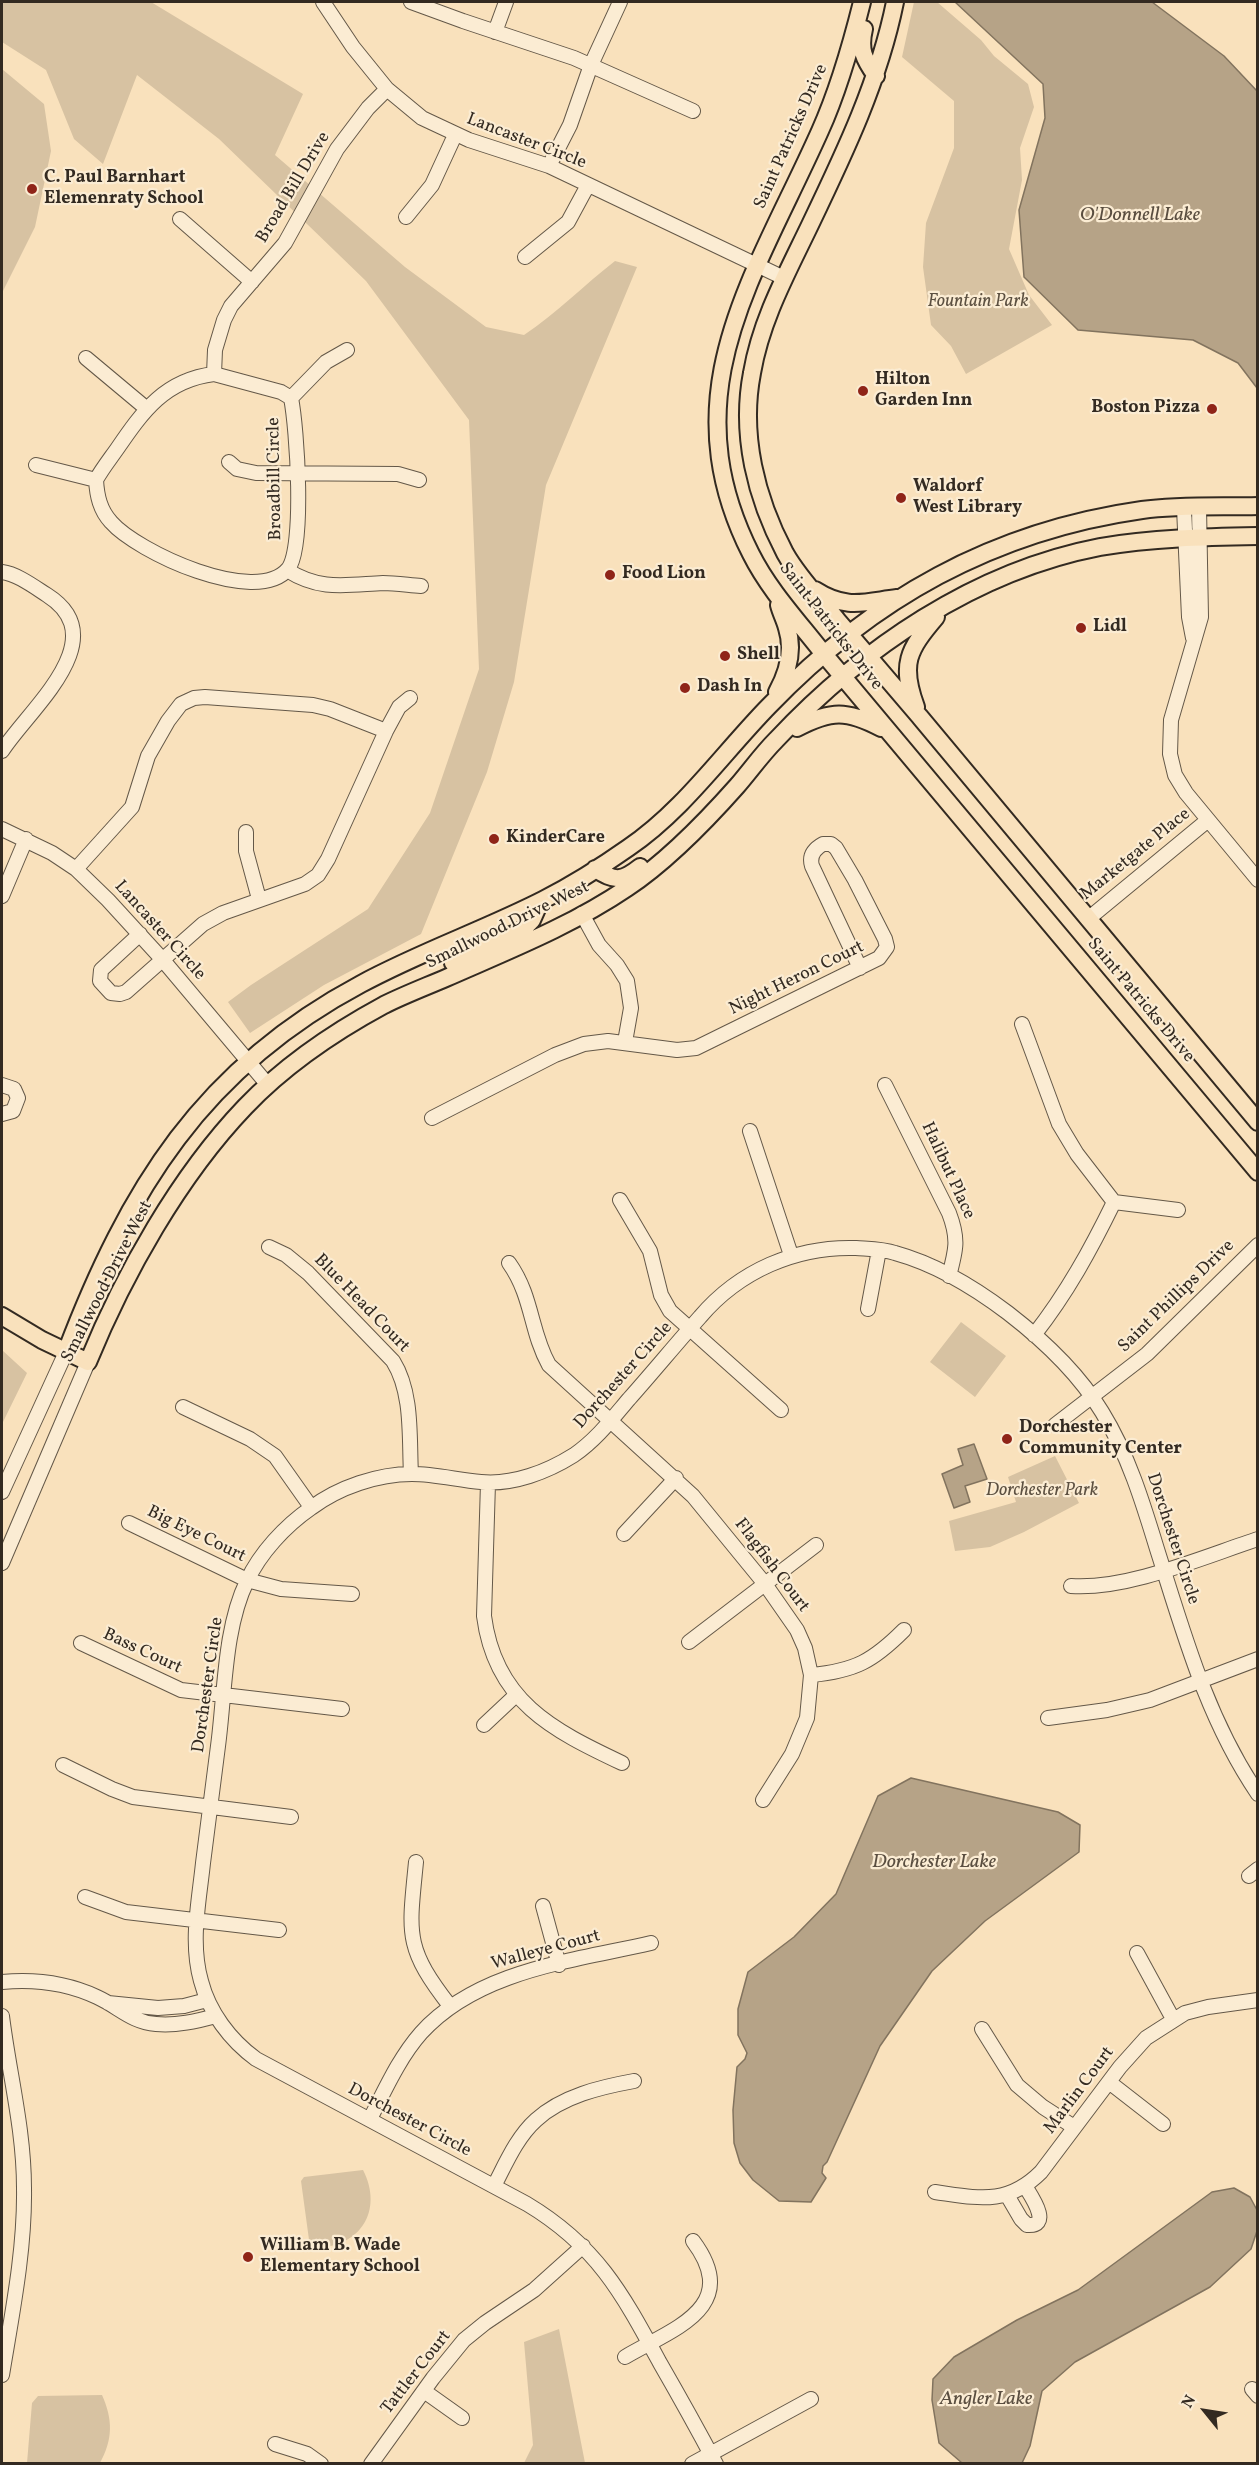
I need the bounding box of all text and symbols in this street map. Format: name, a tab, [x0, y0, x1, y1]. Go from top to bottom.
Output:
street label: Saint Patricks Drive	[750, 61, 834, 213]
street label: Lancaster Circle	[463, 109, 589, 175]
street label: Broad Bill Drive	[252, 128, 336, 248]
place label: C. Paul Barnhart Elemenraty School	[44, 168, 204, 210]
marker: C. Paul Barnhart Elemenraty School	[25, 182, 39, 196]
water label: O'Donnell Lake	[1080, 204, 1200, 228]
park label: Fountain Park	[928, 292, 1028, 314]
place label: Hilton Garden Inn	[875, 370, 972, 412]
marker: Hilton Garden Inn	[856, 384, 870, 398]
place label: Boston Pizza	[1091, 398, 1200, 420]
marker: Boston Pizza	[1205, 402, 1219, 416]
street label: Broadbill Circle	[264, 417, 288, 541]
place label: Waldorf West Library	[913, 477, 1022, 520]
marker: Waldorf West Library	[894, 491, 908, 505]
street label: Saint Patricks Drive	[773, 559, 887, 695]
place label: Food Lion	[622, 564, 706, 586]
marker: Food Lion	[603, 568, 617, 582]
place label: Lidl	[1093, 617, 1127, 639]
marker: Lidl	[1074, 621, 1088, 635]
place label: Shell	[737, 645, 780, 667]
marker: Shell	[718, 649, 732, 663]
place label: Dash In	[697, 677, 762, 699]
marker: Dash In	[678, 681, 692, 695]
street label: Marketgate Place	[1077, 804, 1195, 906]
place label: KinderCare	[506, 828, 605, 850]
marker: KinderCare	[487, 832, 501, 846]
street label: Lancaster Circle	[109, 877, 209, 985]
street label: Smallwood Drive West	[423, 877, 593, 975]
street label: Saint Patricks Drive	[1082, 934, 1198, 1068]
street label: Night Heron Court	[726, 937, 868, 1021]
street label: Halibut Place	[915, 1119, 979, 1223]
street label: Smallwood Drive West	[58, 1197, 158, 1367]
street label: Saint Phillips Drive	[1114, 1236, 1240, 1358]
street label: Blue Head Court	[308, 1250, 414, 1358]
street label: Dorchester Circle	[570, 1318, 678, 1434]
place label: Dorchester Community Center	[1019, 1418, 1182, 1460]
marker: Dorchester Community Center	[1000, 1432, 1014, 1446]
street label: Dorchester Circle	[1141, 1471, 1203, 1607]
park label: Dorchester Park	[986, 1481, 1098, 1503]
street label: Big Eye Court	[143, 1502, 249, 1568]
street label: Flagfish Court	[729, 1515, 813, 1617]
street label: Dorchester Circle	[189, 1616, 229, 1754]
street label: Bass Court	[99, 1624, 185, 1680]
water label: Dorchester Lake	[872, 1851, 996, 1875]
street label: Walleye Court	[489, 1926, 603, 1976]
street label: Marlin Court	[1040, 2043, 1120, 2139]
street label: Dorchester Circle	[344, 2079, 474, 2163]
place label: William B. Wade Elementary School	[260, 2236, 420, 2278]
marker: William B. Wade Elementary School	[241, 2250, 255, 2264]
street label: Tattler Court	[377, 2327, 457, 2419]
north arrow	[1175, 2381, 1235, 2441]
water label: Angler Lake	[940, 2388, 1032, 2412]
text: N	[1177, 2391, 1202, 2413]

